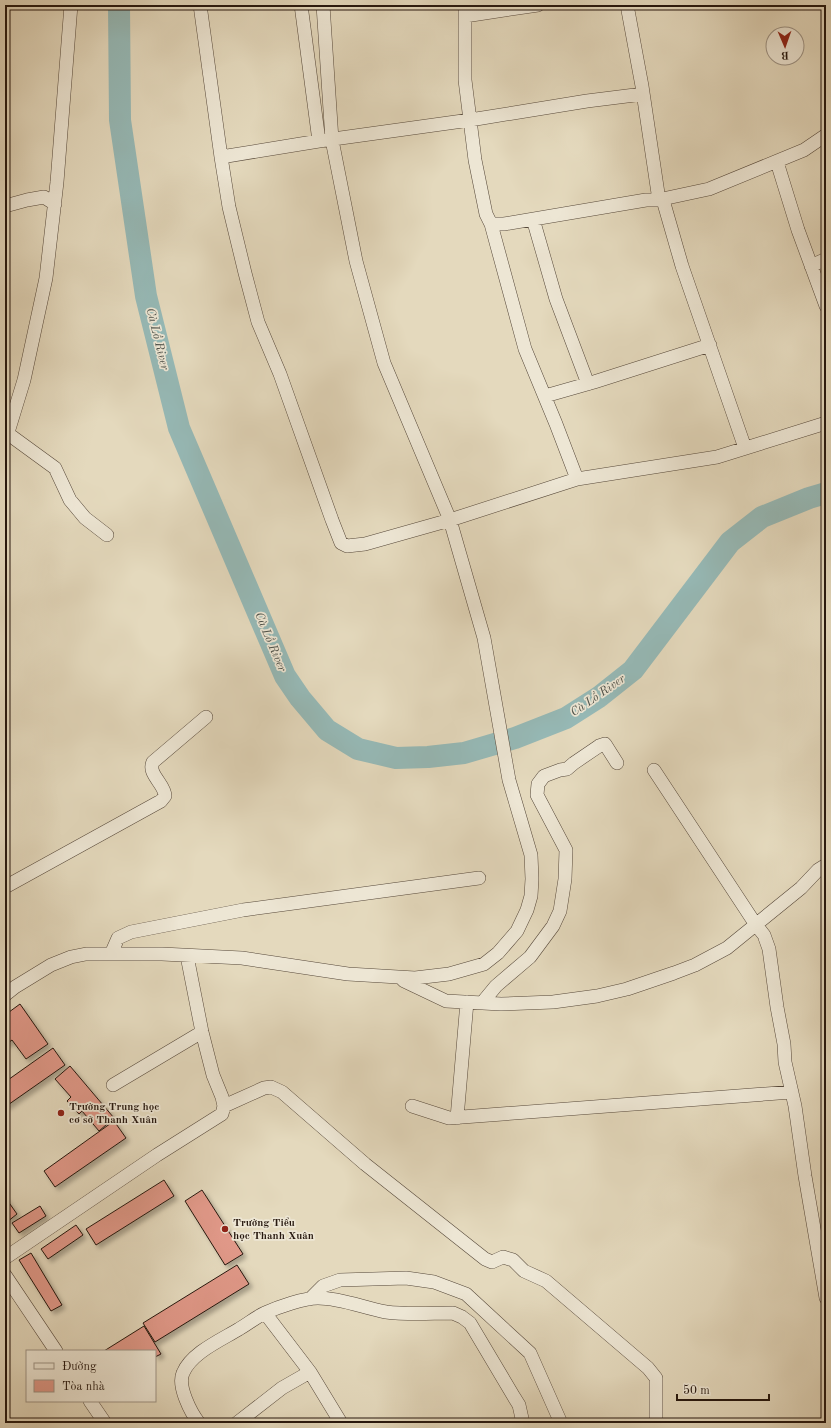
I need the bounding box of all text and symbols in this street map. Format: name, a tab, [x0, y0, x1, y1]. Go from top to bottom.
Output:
north arrow	[765, 26, 805, 66]
text: B	[781, 49, 789, 60]
water label: Cà Lồ River	[144, 306, 173, 372]
water label: Cà Lồ River	[252, 610, 290, 674]
water label: Cà Lồ River	[567, 671, 628, 719]
place label: Trường Trung học cơ sở Thanh Xuân	[69, 1102, 159, 1126]
marker: Trường Trung học cơ sở Thanh Xuân	[56, 1108, 66, 1118]
place label: Trường Tiểu học Thanh Xuân	[233, 1217, 314, 1242]
marker: Trường Tiểu học Thanh Xuân	[220, 1224, 230, 1234]
legend	[26, 1350, 156, 1402]
text: Đường	[62, 1361, 97, 1373]
scale bar	[677, 1376, 769, 1402]
text: Tòa nhà	[62, 1381, 105, 1393]
text: 50 m	[683, 1384, 710, 1397]

